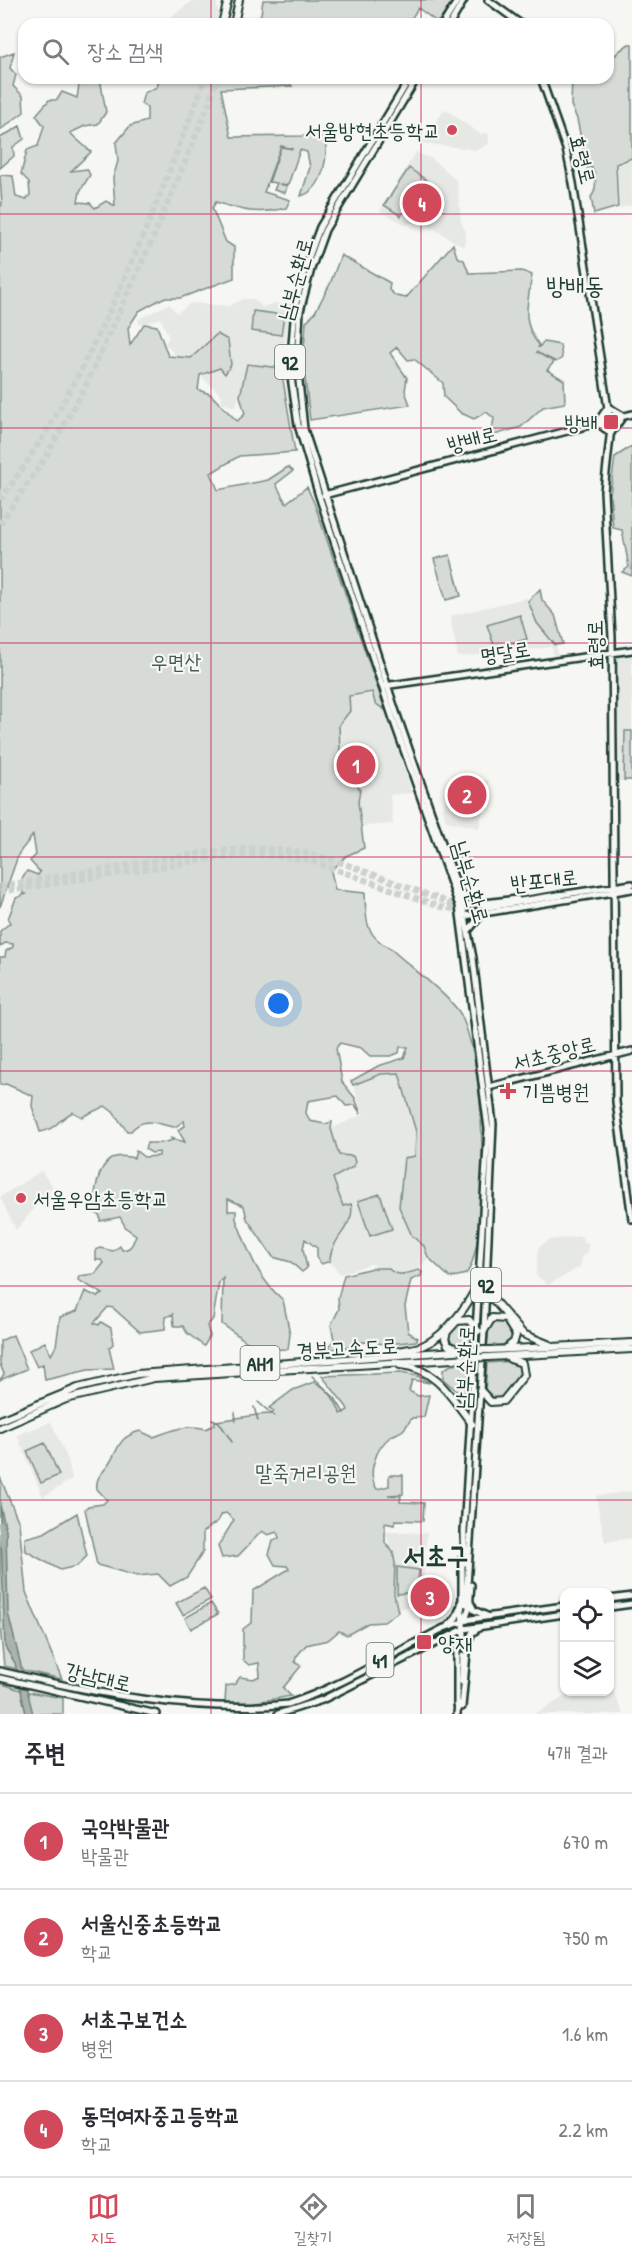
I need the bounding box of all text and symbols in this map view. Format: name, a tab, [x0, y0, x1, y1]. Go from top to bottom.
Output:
search box	[18, 18, 614, 84]
icon: search	[39, 35, 72, 68]
text: 장소 검색	[87, 36, 163, 66]
place label: 서울방현초등학교	[305, 116, 440, 145]
marker: 서울방현초등학교	[445, 123, 459, 137]
street label: 효령로	[563, 131, 603, 187]
pin: 4	[402, 180, 442, 226]
street label: 남부순환로	[270, 234, 320, 324]
district label: 방배동	[546, 269, 604, 301]
road number: 92	[275, 345, 305, 379]
place label: 방배	[564, 408, 598, 437]
marker: 방배	[602, 413, 620, 431]
street label: 방배로	[444, 419, 500, 459]
street label: 효령로	[580, 619, 610, 671]
street label: 명달로	[478, 634, 532, 670]
park label: 우면산	[151, 647, 201, 676]
pin: 1	[336, 742, 376, 788]
pin: 2	[448, 772, 486, 818]
street label: 남부순환로	[445, 837, 497, 927]
street label: 반포대로	[509, 862, 579, 898]
your location	[264, 989, 293, 1018]
street label: 서초중앙로	[509, 1029, 599, 1077]
place label: 기쁨병원	[522, 1077, 590, 1106]
marker: 기쁨병원	[499, 1082, 517, 1100]
place label: 서울우암초등학교	[33, 1184, 168, 1213]
marker: 서울우암초등학교	[14, 1191, 28, 1205]
road number: 92	[471, 1268, 501, 1302]
street label: 남부순환로	[448, 1324, 482, 1410]
street label: 경부고속도로	[296, 1331, 398, 1365]
road number: AH1	[240, 1346, 280, 1380]
park label: 말죽거리공원	[255, 1458, 357, 1487]
district label: 서초구	[403, 1537, 469, 1573]
pin: 3	[410, 1574, 450, 1620]
map controls	[560, 1588, 614, 1696]
button: locate	[560, 1588, 614, 1642]
place label: 양재	[438, 1628, 472, 1657]
marker: 양재	[415, 1633, 433, 1651]
button: layers	[560, 1642, 614, 1696]
road number: 41	[366, 1643, 394, 1677]
street label: 강남대로	[62, 1655, 134, 1699]
text: 주변	[24, 1735, 66, 1770]
text: 4개 결과	[548, 1739, 608, 1766]
text: 국악박물관	[81, 1812, 170, 1842]
text: 1	[40, 1828, 47, 1855]
text: 670 m	[563, 1828, 608, 1855]
text: 박물관	[81, 1842, 129, 1869]
text: 서울신중초등학교	[81, 1908, 223, 1938]
text: 2	[39, 1924, 48, 1951]
text: 750 m	[562, 1924, 608, 1951]
text: 학교	[81, 1938, 113, 1965]
text: 서초구보건소	[81, 2004, 187, 2034]
text: 3	[39, 2020, 48, 2047]
text: 1.6 km	[562, 2020, 608, 2047]
text: 병원	[81, 2034, 113, 2061]
text: 동덕여자중고등학교	[81, 2100, 240, 2130]
text: 4	[40, 2116, 47, 2143]
text: 2.2 km	[559, 2116, 608, 2143]
text: 학교	[81, 2130, 113, 2157]
tab: 지도	[87, 2190, 120, 2248]
tab: 길찾기	[294, 2190, 332, 2248]
tab: 저장됨	[506, 2190, 545, 2248]

